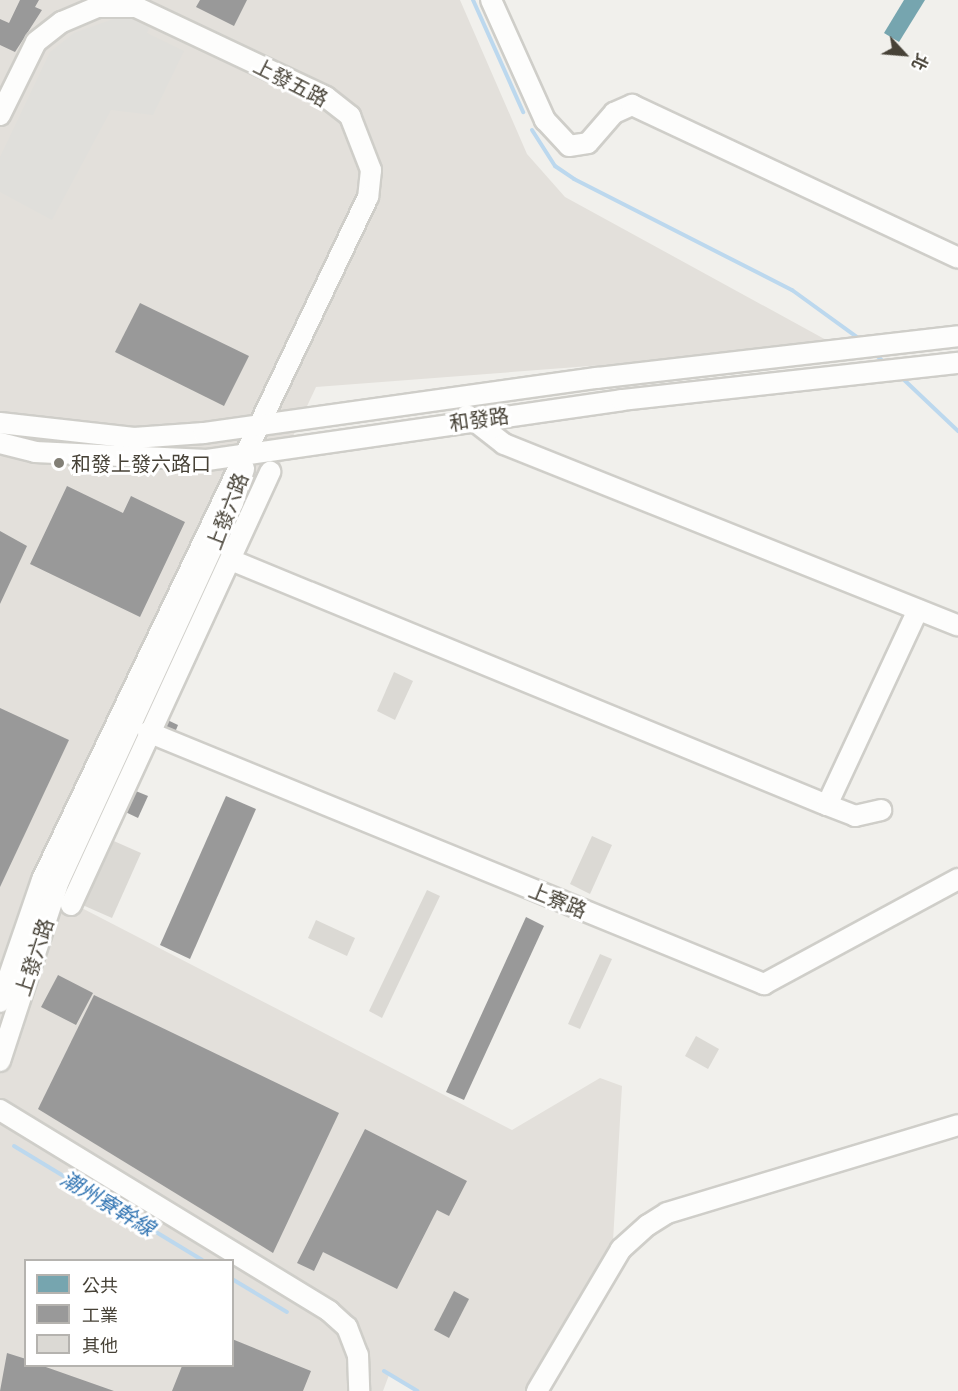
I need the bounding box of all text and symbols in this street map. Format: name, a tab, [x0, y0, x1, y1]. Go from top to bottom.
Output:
north arrow	[874, 24, 934, 84]
text: 北	[909, 51, 933, 73]
street label: 上發五路	[250, 53, 332, 111]
street label: 和發路	[448, 403, 510, 435]
place label: 和發上發六路口	[71, 451, 211, 475]
marker: 和發上發六路口	[52, 456, 66, 470]
street label: 上發六路	[201, 469, 253, 553]
street label: 上寮路	[526, 878, 590, 922]
street label: 上發六路	[10, 915, 58, 999]
water label: 潮州寮幹線	[57, 1165, 159, 1241]
legend	[24, 1259, 234, 1367]
text: 公共	[82, 1274, 118, 1296]
text: 工業	[82, 1304, 118, 1326]
text: 其他	[82, 1334, 118, 1356]

